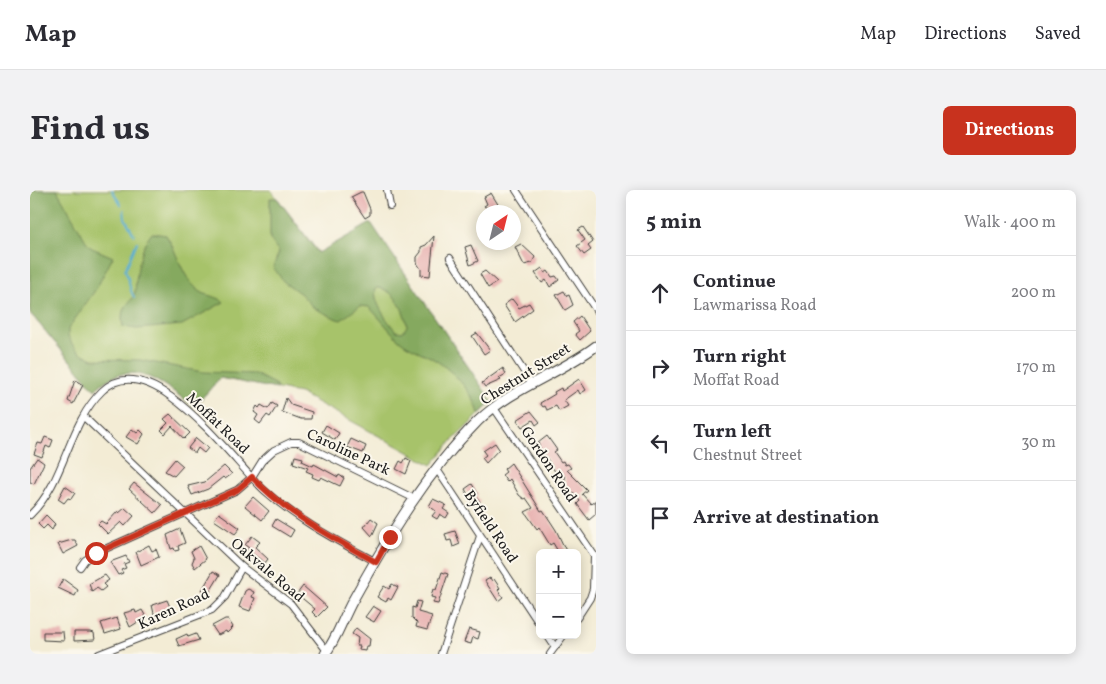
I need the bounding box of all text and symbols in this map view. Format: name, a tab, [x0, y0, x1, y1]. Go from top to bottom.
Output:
text: Map	[25, 18, 76, 52]
text: Map	[860, 22, 896, 47]
text: Directions	[924, 22, 1007, 47]
text: Saved	[1035, 22, 1081, 47]
text: Find us	[30, 106, 150, 154]
button: Directions	[943, 106, 1076, 155]
north arrow	[476, 205, 521, 250]
text: 5 min	[646, 208, 702, 237]
text: Walk · 400 m	[964, 212, 1056, 234]
text: Continue	[693, 269, 776, 295]
icon: ahead	[646, 279, 674, 307]
text: 200 m	[1011, 282, 1056, 304]
text: Lawmarissa Road	[693, 295, 816, 317]
street label: Chestnut Street	[477, 339, 575, 411]
text: Turn right	[693, 344, 786, 370]
icon: right	[646, 354, 674, 382]
text: 170 m	[1016, 357, 1056, 379]
text: Moffat Road	[693, 370, 779, 392]
street label: Moffat Road	[181, 388, 253, 460]
text: Turn left	[693, 419, 772, 445]
street label: Gordon Road	[515, 423, 581, 507]
street label: Caroline Park	[303, 424, 393, 482]
icon: left	[646, 429, 674, 457]
text: 30 m	[1021, 432, 1056, 454]
text: Chestnut Street	[693, 445, 802, 467]
street label: Byfield Road	[458, 486, 522, 568]
icon: arrive	[646, 504, 674, 532]
text: Arrive at destination	[693, 505, 879, 531]
route end	[379, 526, 402, 549]
street label: Oakvale Road	[226, 534, 308, 608]
route start	[85, 542, 108, 565]
map controls	[536, 549, 581, 639]
button: +	[536, 549, 581, 594]
street label: Karen Road	[135, 584, 213, 636]
button: −	[536, 594, 581, 639]

